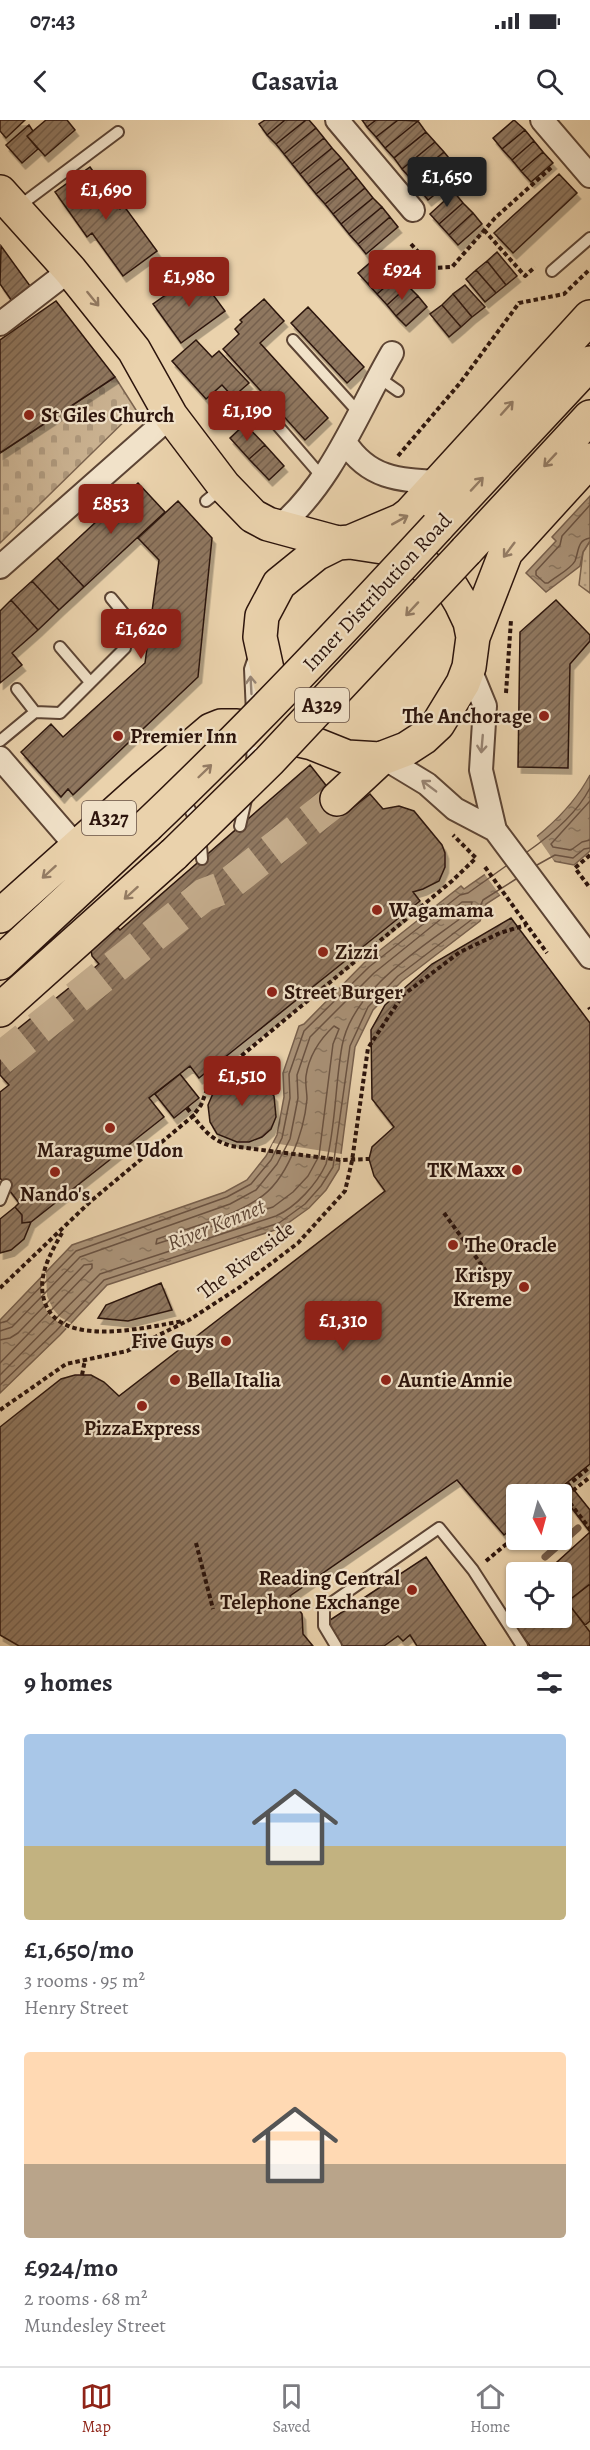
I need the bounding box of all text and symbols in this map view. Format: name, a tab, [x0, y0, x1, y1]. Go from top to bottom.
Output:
text: 07:43	[30, 6, 76, 36]
text: Casavia	[252, 63, 338, 99]
icon: back	[24, 65, 57, 98]
icon: search	[533, 65, 566, 98]
pin: £1,650	[398, 157, 496, 208]
text: £1,650	[422, 163, 472, 190]
pin: £1,690	[57, 170, 155, 221]
text: £1,690	[80, 176, 132, 203]
pin: £924	[366, 250, 438, 301]
text: £924	[383, 256, 421, 283]
pin: £1,980	[140, 257, 238, 308]
text: £1,980	[163, 263, 215, 290]
one-way arrow	[87, 291, 100, 307]
pin: £1,190	[198, 391, 296, 442]
text: £1,190	[222, 397, 272, 424]
place label: St Giles Church	[41, 401, 175, 429]
one-way arrow	[500, 401, 514, 416]
marker: St Giles Church	[22, 408, 36, 422]
one-way arrow	[543, 452, 557, 467]
one-way arrow	[470, 477, 484, 492]
pin: £853	[75, 484, 147, 535]
text: £853	[92, 490, 130, 517]
street label: Inner Distribution Road	[296, 506, 458, 677]
one-way arrow	[391, 513, 408, 525]
one-way arrow	[503, 541, 515, 557]
one-way arrow	[405, 602, 419, 617]
pin: £1,620	[92, 609, 190, 660]
text: £1,620	[115, 615, 167, 642]
one-way arrow	[245, 676, 256, 696]
road number: A329	[295, 688, 349, 722]
place label: The Anchorage	[403, 702, 532, 730]
marker: The Anchorage	[537, 709, 551, 723]
place label: Premier Inn	[130, 722, 237, 750]
marker: Premier Inn	[111, 729, 125, 743]
one-way arrow	[476, 733, 487, 753]
one-way arrow	[197, 764, 212, 778]
one-way arrow	[421, 780, 437, 793]
road number: A327	[82, 801, 136, 835]
one-way arrow	[42, 865, 57, 879]
one-way arrow	[123, 886, 138, 900]
place label: Wagamama	[388, 896, 495, 924]
marker: Wagamama	[370, 903, 384, 917]
place label: Zizzi	[335, 938, 379, 966]
marker: Zizzi	[316, 945, 330, 959]
place label: Street Burger	[284, 978, 403, 1006]
marker: Street Burger	[265, 985, 279, 999]
pin: £1,510	[193, 1056, 291, 1107]
text: £1,510	[218, 1062, 266, 1089]
marker: Maragume Udon	[103, 1121, 117, 1135]
place label: Maragume Udon	[37, 1136, 183, 1164]
place label: TK Maxx	[427, 1156, 506, 1184]
marker: TK Maxx	[510, 1163, 524, 1177]
marker: Nando's	[48, 1165, 62, 1179]
place label: Nando's	[20, 1180, 90, 1208]
water label: River Kennet	[163, 1192, 270, 1258]
street label: The Riverside	[192, 1214, 300, 1306]
place label: The Oracle	[465, 1231, 557, 1259]
marker: The Oracle	[446, 1238, 460, 1252]
place label: Krispy Kreme	[453, 1261, 513, 1313]
marker: Krispy Kreme	[517, 1280, 531, 1294]
pin: £1,310	[294, 1301, 392, 1352]
text: £1,310	[319, 1307, 367, 1334]
place label: Five Guys	[131, 1327, 214, 1355]
marker: Five Guys	[219, 1334, 233, 1348]
place label: Bella Italia	[187, 1366, 282, 1394]
place label: Auntie Annie	[397, 1366, 513, 1394]
marker: Bella Italia	[168, 1373, 182, 1387]
marker: Auntie Annie	[379, 1373, 393, 1387]
marker: PizzaExpress	[135, 1399, 149, 1413]
place label: PizzaExpress	[84, 1414, 200, 1442]
north arrow	[506, 1484, 572, 1550]
map controls	[506, 1484, 572, 1628]
button: locate	[506, 1562, 572, 1628]
place label: Reading Central Telephone Exchange	[220, 1564, 400, 1616]
marker: Reading Central Telephone Exchange	[405, 1583, 419, 1597]
text: 9 homes	[24, 1665, 113, 1700]
icon: filters	[533, 1666, 566, 1699]
icon: home	[241, 1773, 349, 1881]
text: £1,650/mo	[24, 1932, 134, 1967]
text: 3 rooms · 95 m²	[24, 1967, 145, 1994]
text: Henry Street	[24, 1994, 129, 2021]
icon: home	[241, 2091, 349, 2199]
text: £924/mo	[24, 2250, 118, 2285]
text: 2 rooms · 68 m²	[24, 2285, 148, 2312]
text: Mundesley Street	[24, 2312, 166, 2339]
tab: Map	[80, 2380, 113, 2438]
tab: Saved	[272, 2380, 310, 2438]
tab: Home	[470, 2380, 510, 2438]

